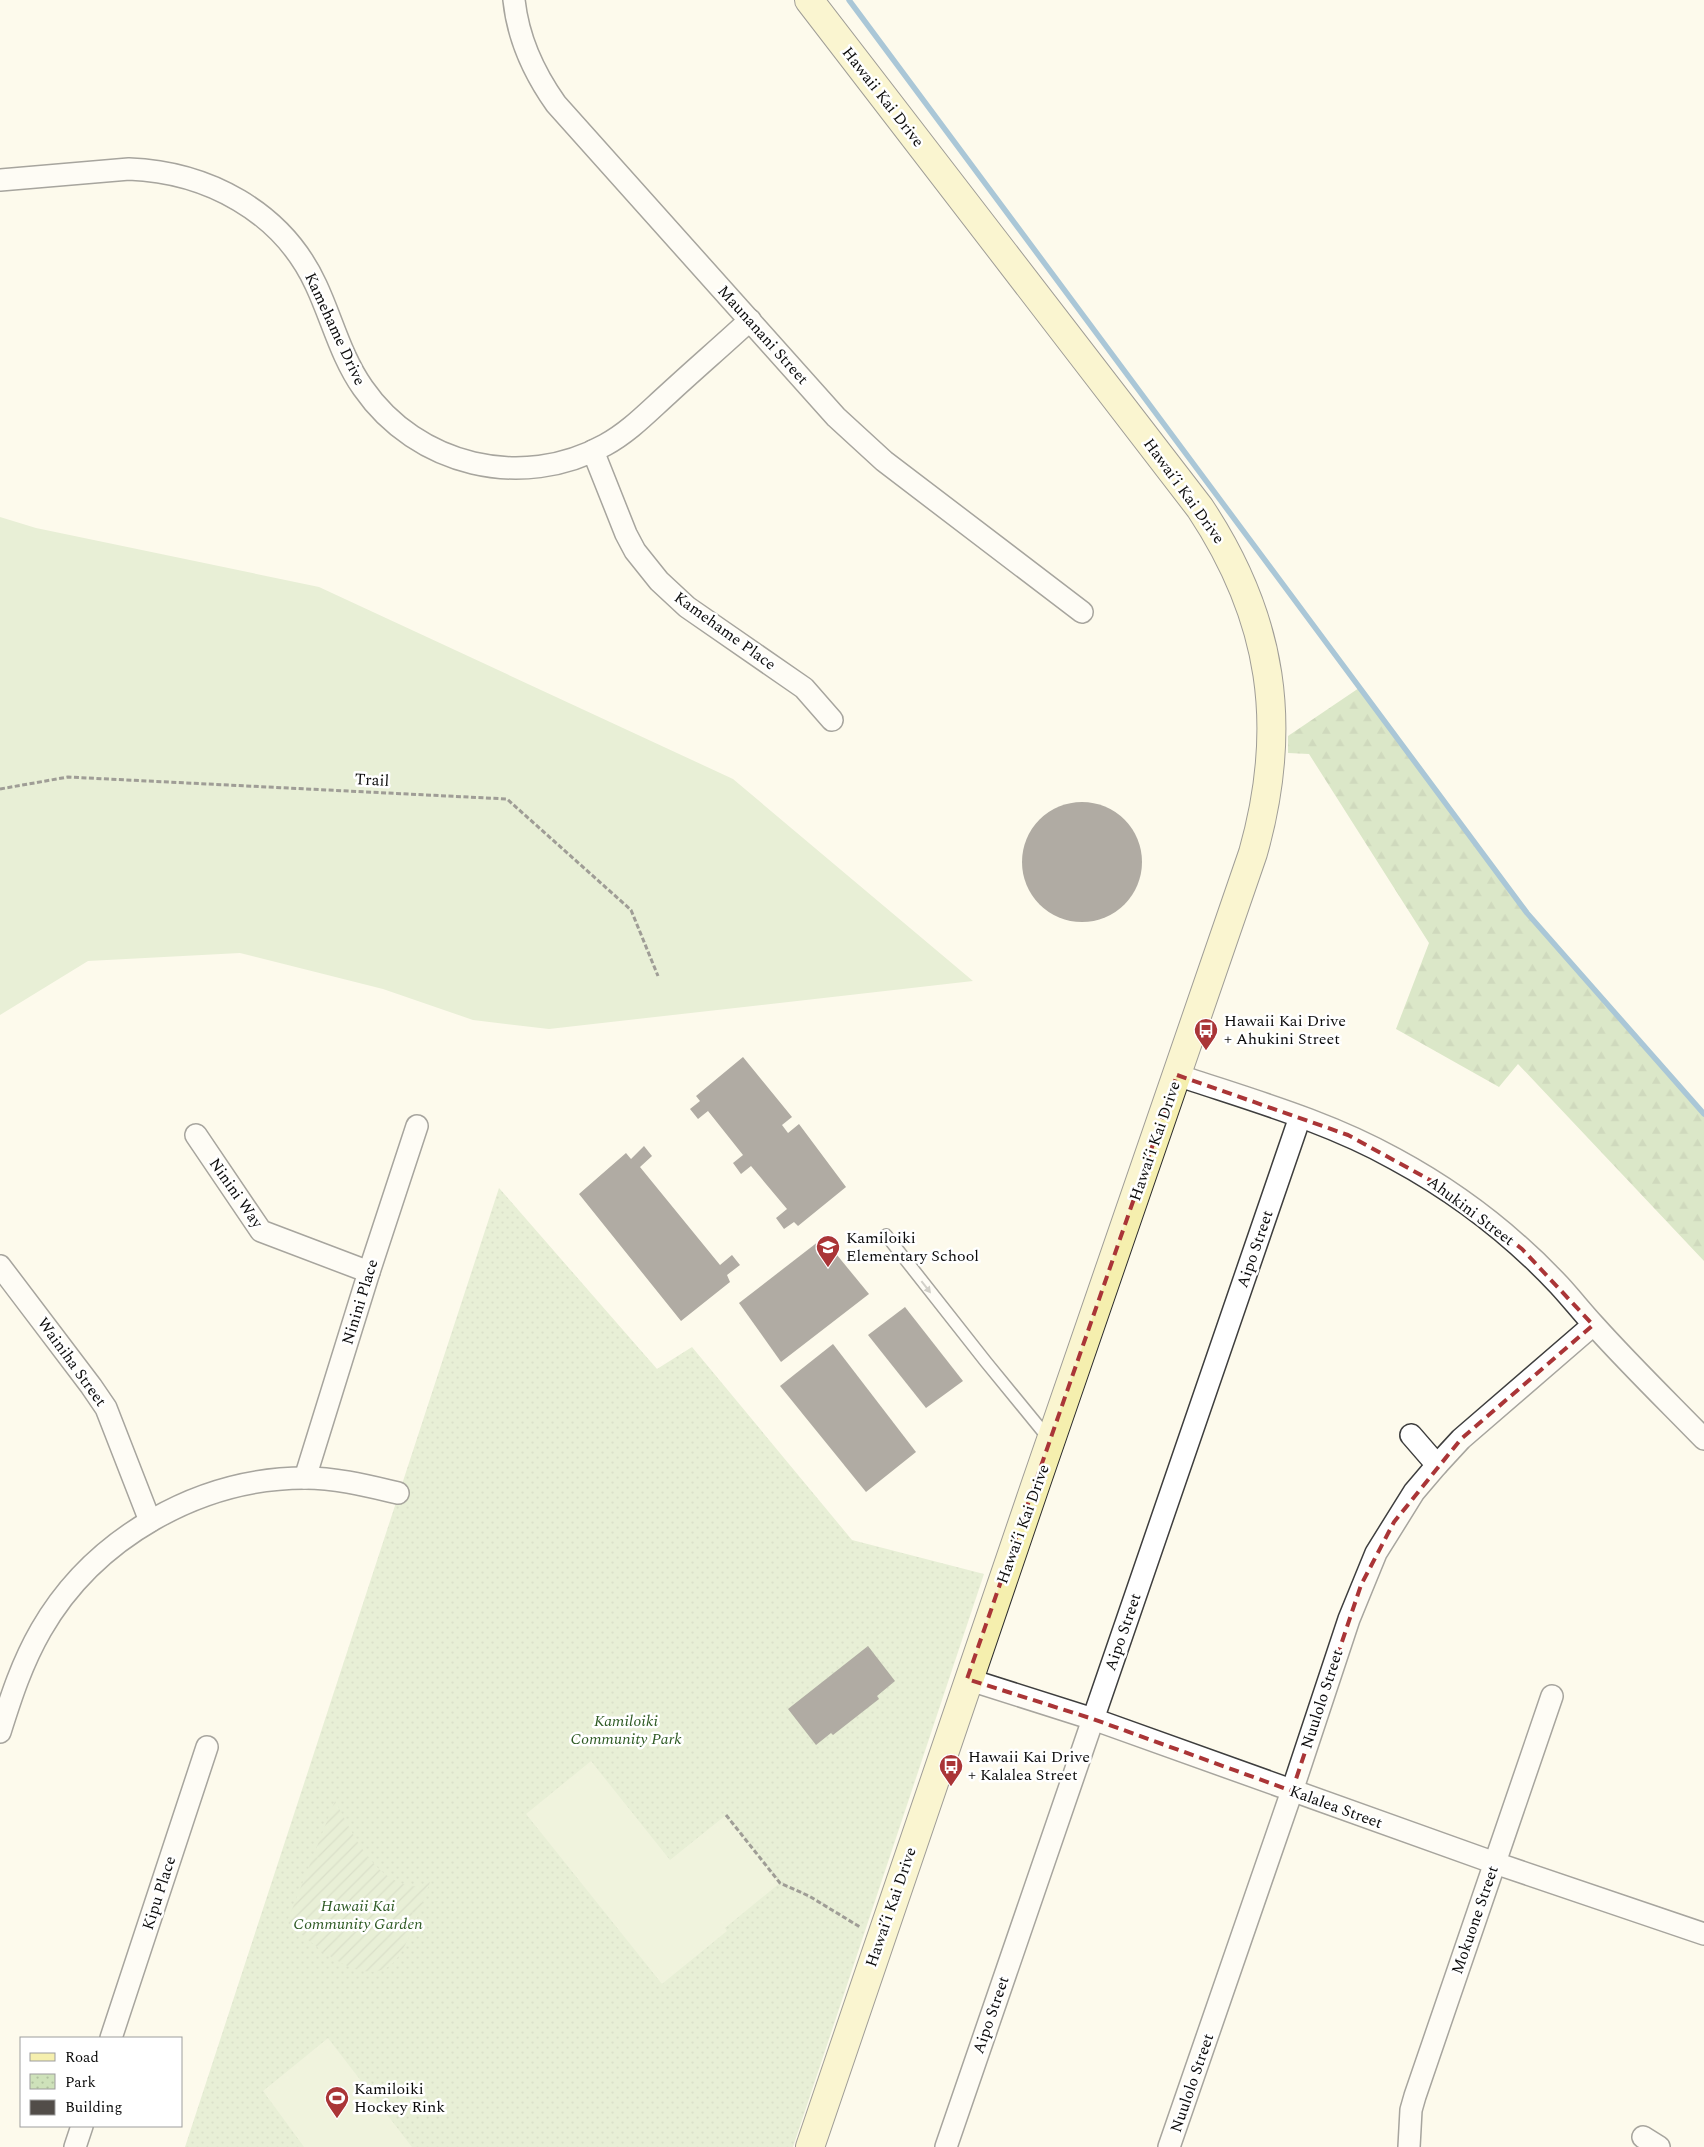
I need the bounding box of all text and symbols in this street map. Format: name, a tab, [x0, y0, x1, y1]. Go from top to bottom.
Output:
street label: Hawaii Kai Drive	[836, 42, 930, 152]
street label: Kamehame Drive	[298, 269, 372, 389]
street label: Maunanani Street	[712, 280, 814, 390]
street label: Hawai’i Kai Drive	[1137, 433, 1231, 549]
street label: Kamehame Place	[669, 586, 781, 676]
street label: Trail	[354, 767, 390, 793]
place label: Hawaii Kai Drive + Ahukini Street	[1224, 1009, 1346, 1051]
bus stop icon: Hawaii Kai Drive + Ahukini Street	[1193, 1017, 1219, 1051]
street label: Hawai’i Kai Drive	[1123, 1078, 1187, 1204]
street label: Ninini Way	[203, 1153, 270, 1234]
street label: Ahukini Street	[1422, 1170, 1520, 1252]
street label: Aipo Street	[1231, 1207, 1280, 1291]
place label: Kamiloiki Elementary School	[846, 1226, 979, 1268]
school or university icon: Kamiloiki Elementary School	[815, 1234, 841, 1268]
street label: Ninini Place	[336, 1256, 384, 1348]
one-way arrow	[921, 1280, 932, 1293]
street label: Wainiha Street	[31, 1312, 113, 1412]
street label: Hawai’i Kai Drive	[990, 1461, 1056, 1587]
street label: Aipo Street	[1099, 1590, 1148, 1674]
street label: Nuulolo Street	[1295, 1646, 1349, 1752]
park label: Kamiloiki Community Park	[570, 1709, 682, 1751]
place label: Hawaii Kai Drive + Kalalea Street	[968, 1745, 1090, 1787]
bus stop icon: Hawaii Kai Drive + Kalalea Street	[938, 1753, 964, 1787]
street label: Kalalea Street	[1286, 1779, 1386, 1835]
street label: Hawai’i Kai Drive	[859, 1844, 923, 1970]
street label: Kipu Place	[136, 1853, 182, 1933]
street label: Mokuone Street	[1445, 1862, 1505, 1978]
park label: Hawaii Kai Community Garden	[293, 1894, 423, 1936]
street label: Aipo Street	[967, 1973, 1016, 2057]
street label: Nuulolo Street	[1164, 2030, 1220, 2136]
legend	[20, 2037, 182, 2127]
text: Road	[65, 2046, 99, 2069]
text: Park	[65, 2071, 96, 2094]
place label: Kamiloiki Hockey Rink	[354, 2077, 445, 2119]
sports icon: Kamiloiki Hockey Rink	[324, 2085, 350, 2119]
text: Building	[65, 2096, 122, 2119]

